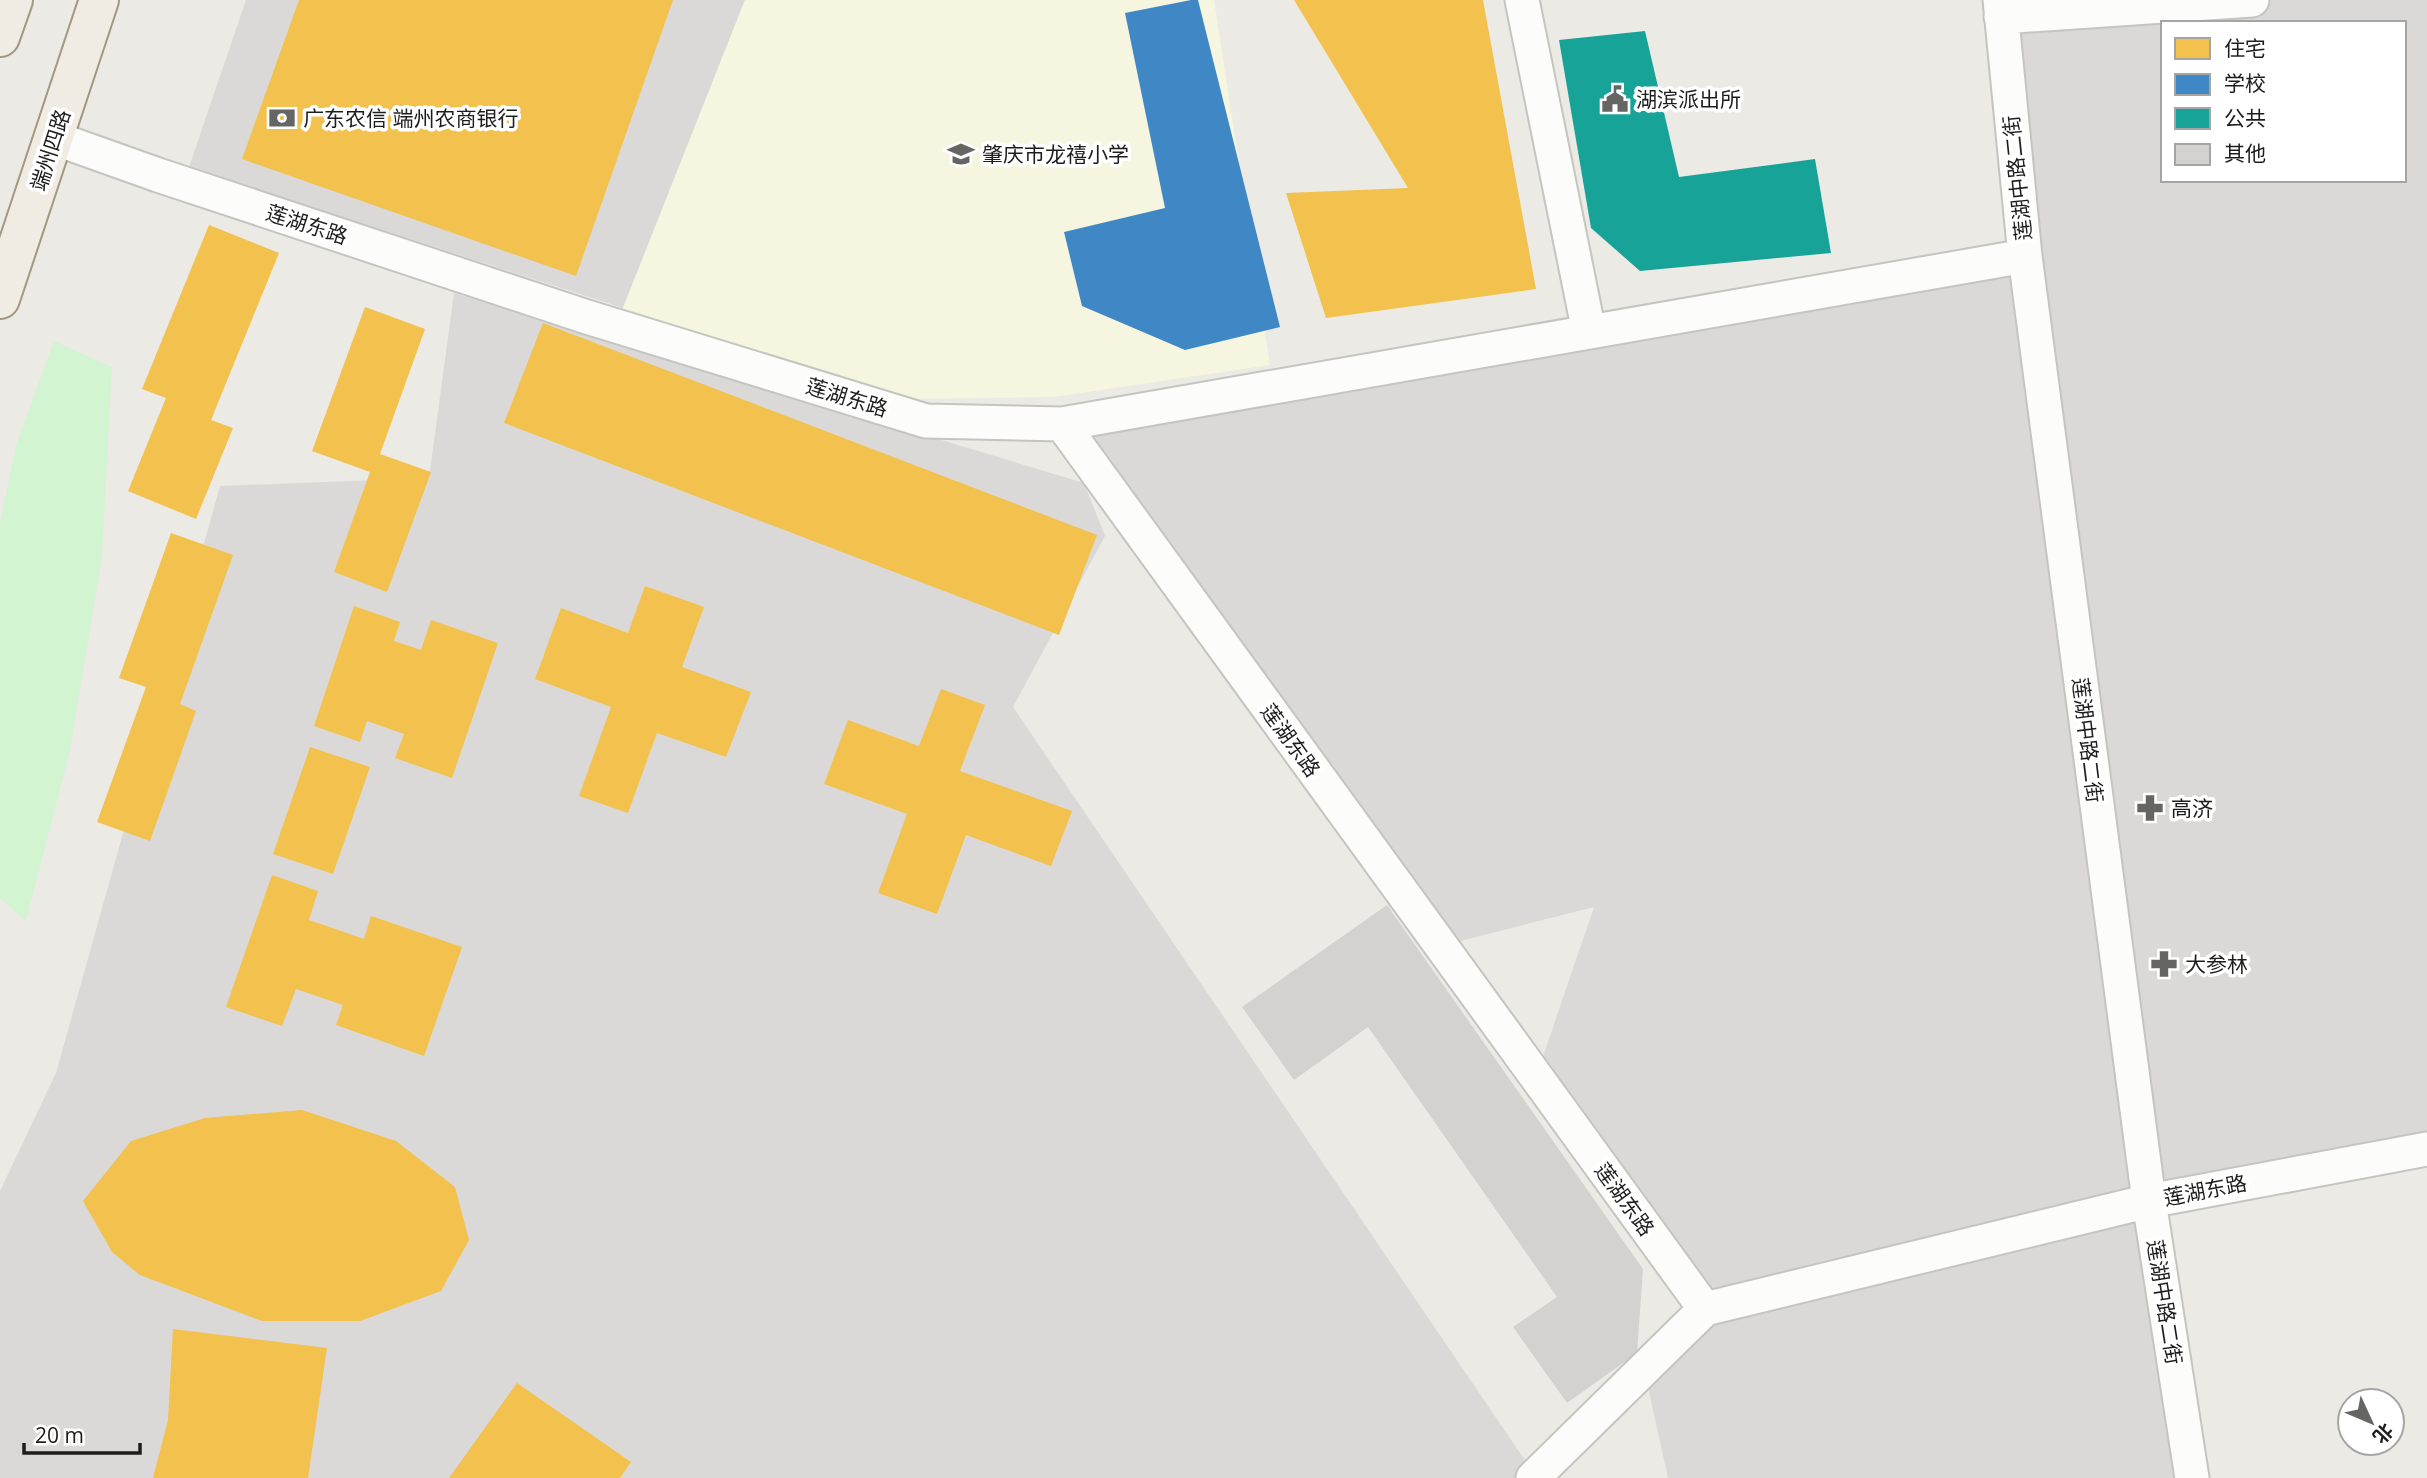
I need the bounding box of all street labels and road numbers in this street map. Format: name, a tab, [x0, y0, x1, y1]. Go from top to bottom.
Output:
street label: 端州四路	[24, 106, 76, 194]
street label: 莲湖中路二街	[1996, 114, 2038, 242]
street label: 莲湖东路	[263, 198, 351, 250]
street label: 莲湖东路	[803, 371, 891, 423]
street label: 莲湖中路二街	[2066, 676, 2110, 804]
street label: 莲湖东路	[1255, 698, 1327, 782]
street label: 莲湖东路	[1589, 1157, 1661, 1241]
street label: 莲湖东路	[2161, 1168, 2249, 1212]
street label: 莲湖中路二街	[2141, 1238, 2189, 1366]

